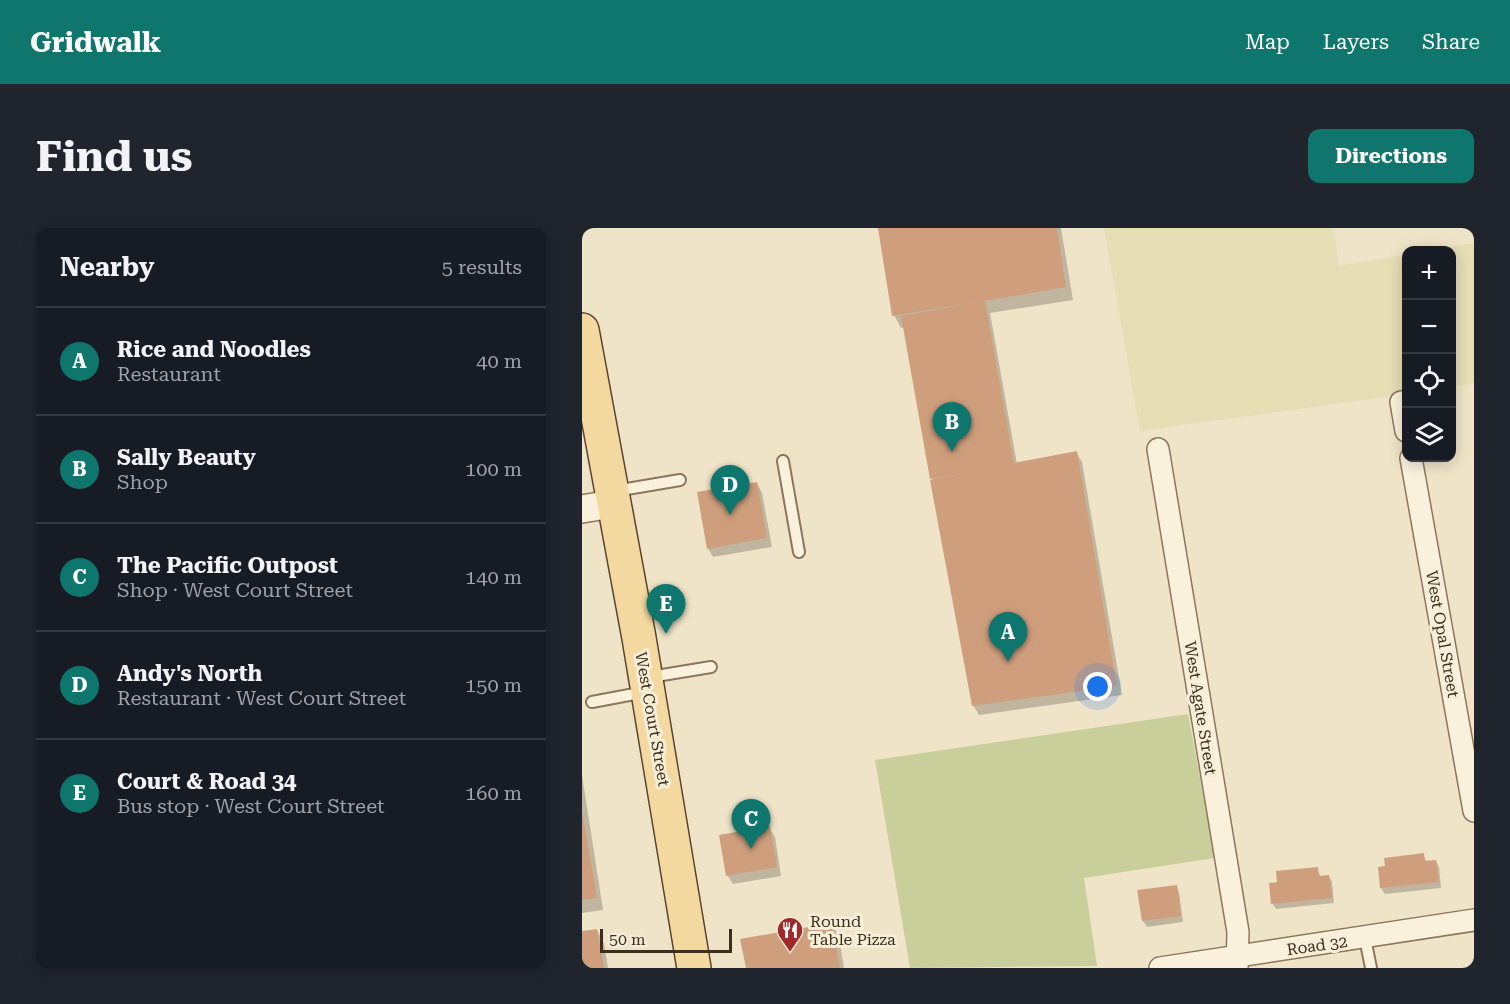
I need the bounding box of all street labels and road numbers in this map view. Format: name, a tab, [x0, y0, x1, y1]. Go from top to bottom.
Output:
street label: West Opal Street	[1422, 569, 1463, 699]
street label: West Agate Street	[1181, 640, 1220, 776]
street label: West Court Street	[631, 650, 674, 788]
street label: Road 32	[1285, 932, 1349, 959]

